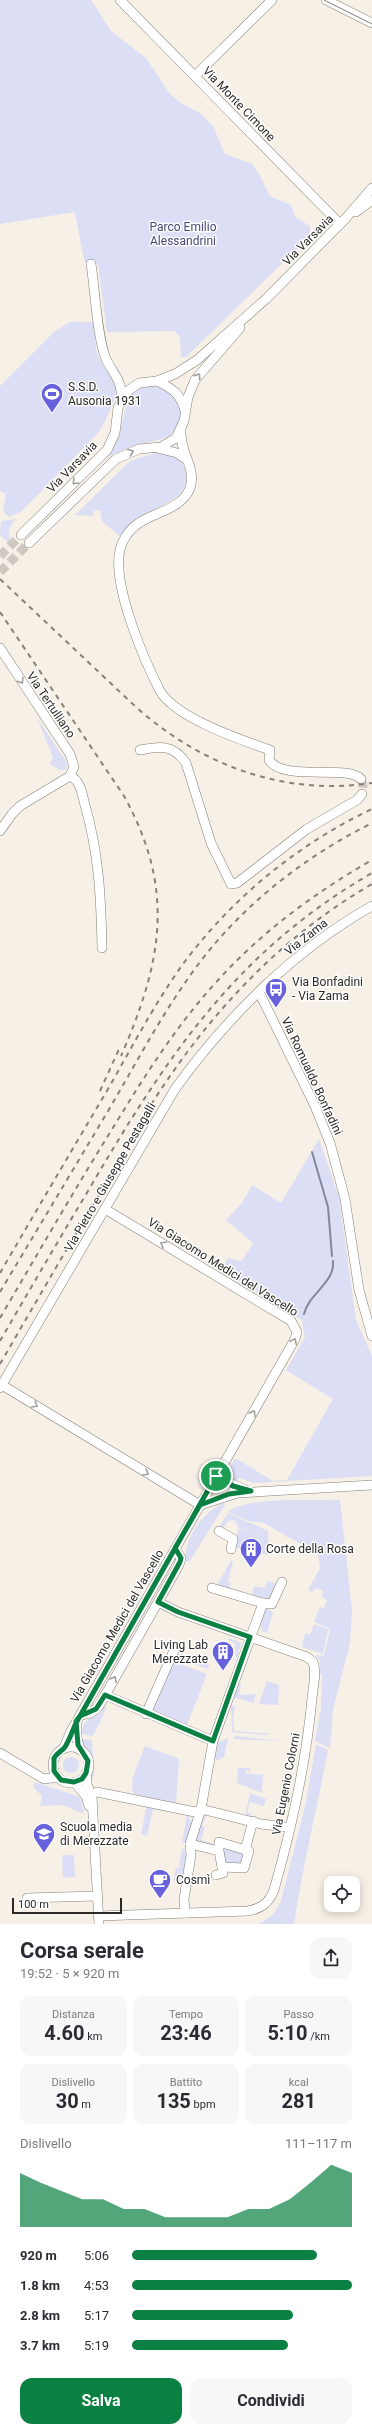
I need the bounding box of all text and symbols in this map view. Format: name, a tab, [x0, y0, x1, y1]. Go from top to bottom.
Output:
street label: Via Monte Cimone	[200, 64, 278, 144]
street label: Via Varsavia	[280, 212, 336, 268]
park label: Parco Emilio Alessandrini	[149, 220, 217, 248]
one-way arrow	[193, 373, 201, 380]
place label: S.S.D. Ausonia 1931	[68, 380, 141, 408]
sports icon: S.S.D. Ausonia 1931	[39, 381, 65, 414]
street label: Via Varsavia	[44, 438, 100, 496]
one-way arrow	[128, 448, 135, 456]
one-way arrow	[72, 477, 80, 485]
street label: Via Tertulliano	[24, 669, 78, 741]
one-way arrow	[16, 677, 24, 684]
street label: Via Zama	[282, 916, 330, 958]
place label: Via Bonfadini - Via Zama	[292, 975, 363, 1003]
bus stop icon: Via Bonfadini - Via Zama	[263, 976, 289, 1009]
street label: Via Romualdo Bonfadini	[279, 1015, 345, 1137]
street label: Via Pietro e Giuseppe Pestagalli	[62, 1100, 158, 1254]
street label: Via Giacomo Medici del Vascello	[145, 1215, 301, 1319]
one-way arrow	[160, 1241, 167, 1248]
one-way arrow	[289, 1337, 297, 1345]
one-way arrow	[31, 1401, 38, 1408]
one-way arrow	[248, 1410, 255, 1417]
pin	[199, 1459, 233, 1493]
icon: arrive	[205, 1465, 227, 1487]
one-way arrow	[142, 1468, 149, 1475]
building icon: Corte della Rosa	[238, 1536, 264, 1569]
place label: Corte della Rosa	[266, 1542, 354, 1556]
street label: Via Giacomo Medici del Vascello	[67, 1547, 167, 1705]
place label: Living Lab Merezzate	[152, 1638, 208, 1666]
building icon: Living Lab Merezzate	[210, 1639, 236, 1672]
one-way arrow	[110, 1676, 117, 1683]
street label: Via Eugenio Colorni	[269, 1732, 303, 1836]
place label: Scuola media di Merezzate	[60, 1820, 132, 1848]
school or university icon: Scuola media di Merezzate	[31, 1821, 57, 1854]
cafe icon: Cosmì	[147, 1867, 173, 1900]
place label: Cosmì	[176, 1873, 210, 1887]
map controls	[324, 1876, 360, 1912]
button: locate	[324, 1876, 360, 1912]
scale bar	[12, 1896, 122, 1915]
text: 100 m	[18, 1898, 49, 1911]
button: share	[310, 1937, 352, 1979]
text: Corsa serale	[20, 1938, 144, 1963]
text: 19:52 · 5 × 920 m	[20, 1966, 119, 1981]
text: Distanza	[52, 2008, 95, 2021]
text: Tempo	[169, 2008, 203, 2021]
text: Passo	[283, 2008, 314, 2021]
text: 4.60	[44, 2021, 84, 2045]
text: 23:46	[160, 2021, 212, 2045]
text: 5:10	[267, 2021, 307, 2045]
text: km	[84, 2030, 102, 2043]
text: /km	[307, 2030, 330, 2043]
text: Dislivello	[52, 2076, 95, 2089]
text: Battito	[170, 2076, 202, 2089]
text: kcal	[289, 2076, 309, 2089]
text: 30	[56, 2089, 79, 2113]
text: 135	[156, 2089, 191, 2113]
text: 281	[281, 2089, 316, 2113]
text: m	[79, 2098, 91, 2111]
text: bpm	[191, 2098, 216, 2111]
text: Dislivello	[20, 2136, 72, 2151]
text: 111–117 m	[285, 2136, 352, 2151]
text: 920 m	[20, 2248, 57, 2263]
text: 5:06	[84, 2248, 109, 2263]
text: 1.8 km	[20, 2278, 60, 2293]
text: 4:53	[84, 2278, 109, 2293]
text: 2.8 km	[20, 2308, 60, 2323]
text: 5:17	[84, 2308, 109, 2323]
text: 3.7 km	[20, 2338, 60, 2353]
text: 5:19	[84, 2338, 109, 2353]
button: Salva	[20, 2378, 182, 2424]
button: Condividi	[190, 2378, 352, 2424]

